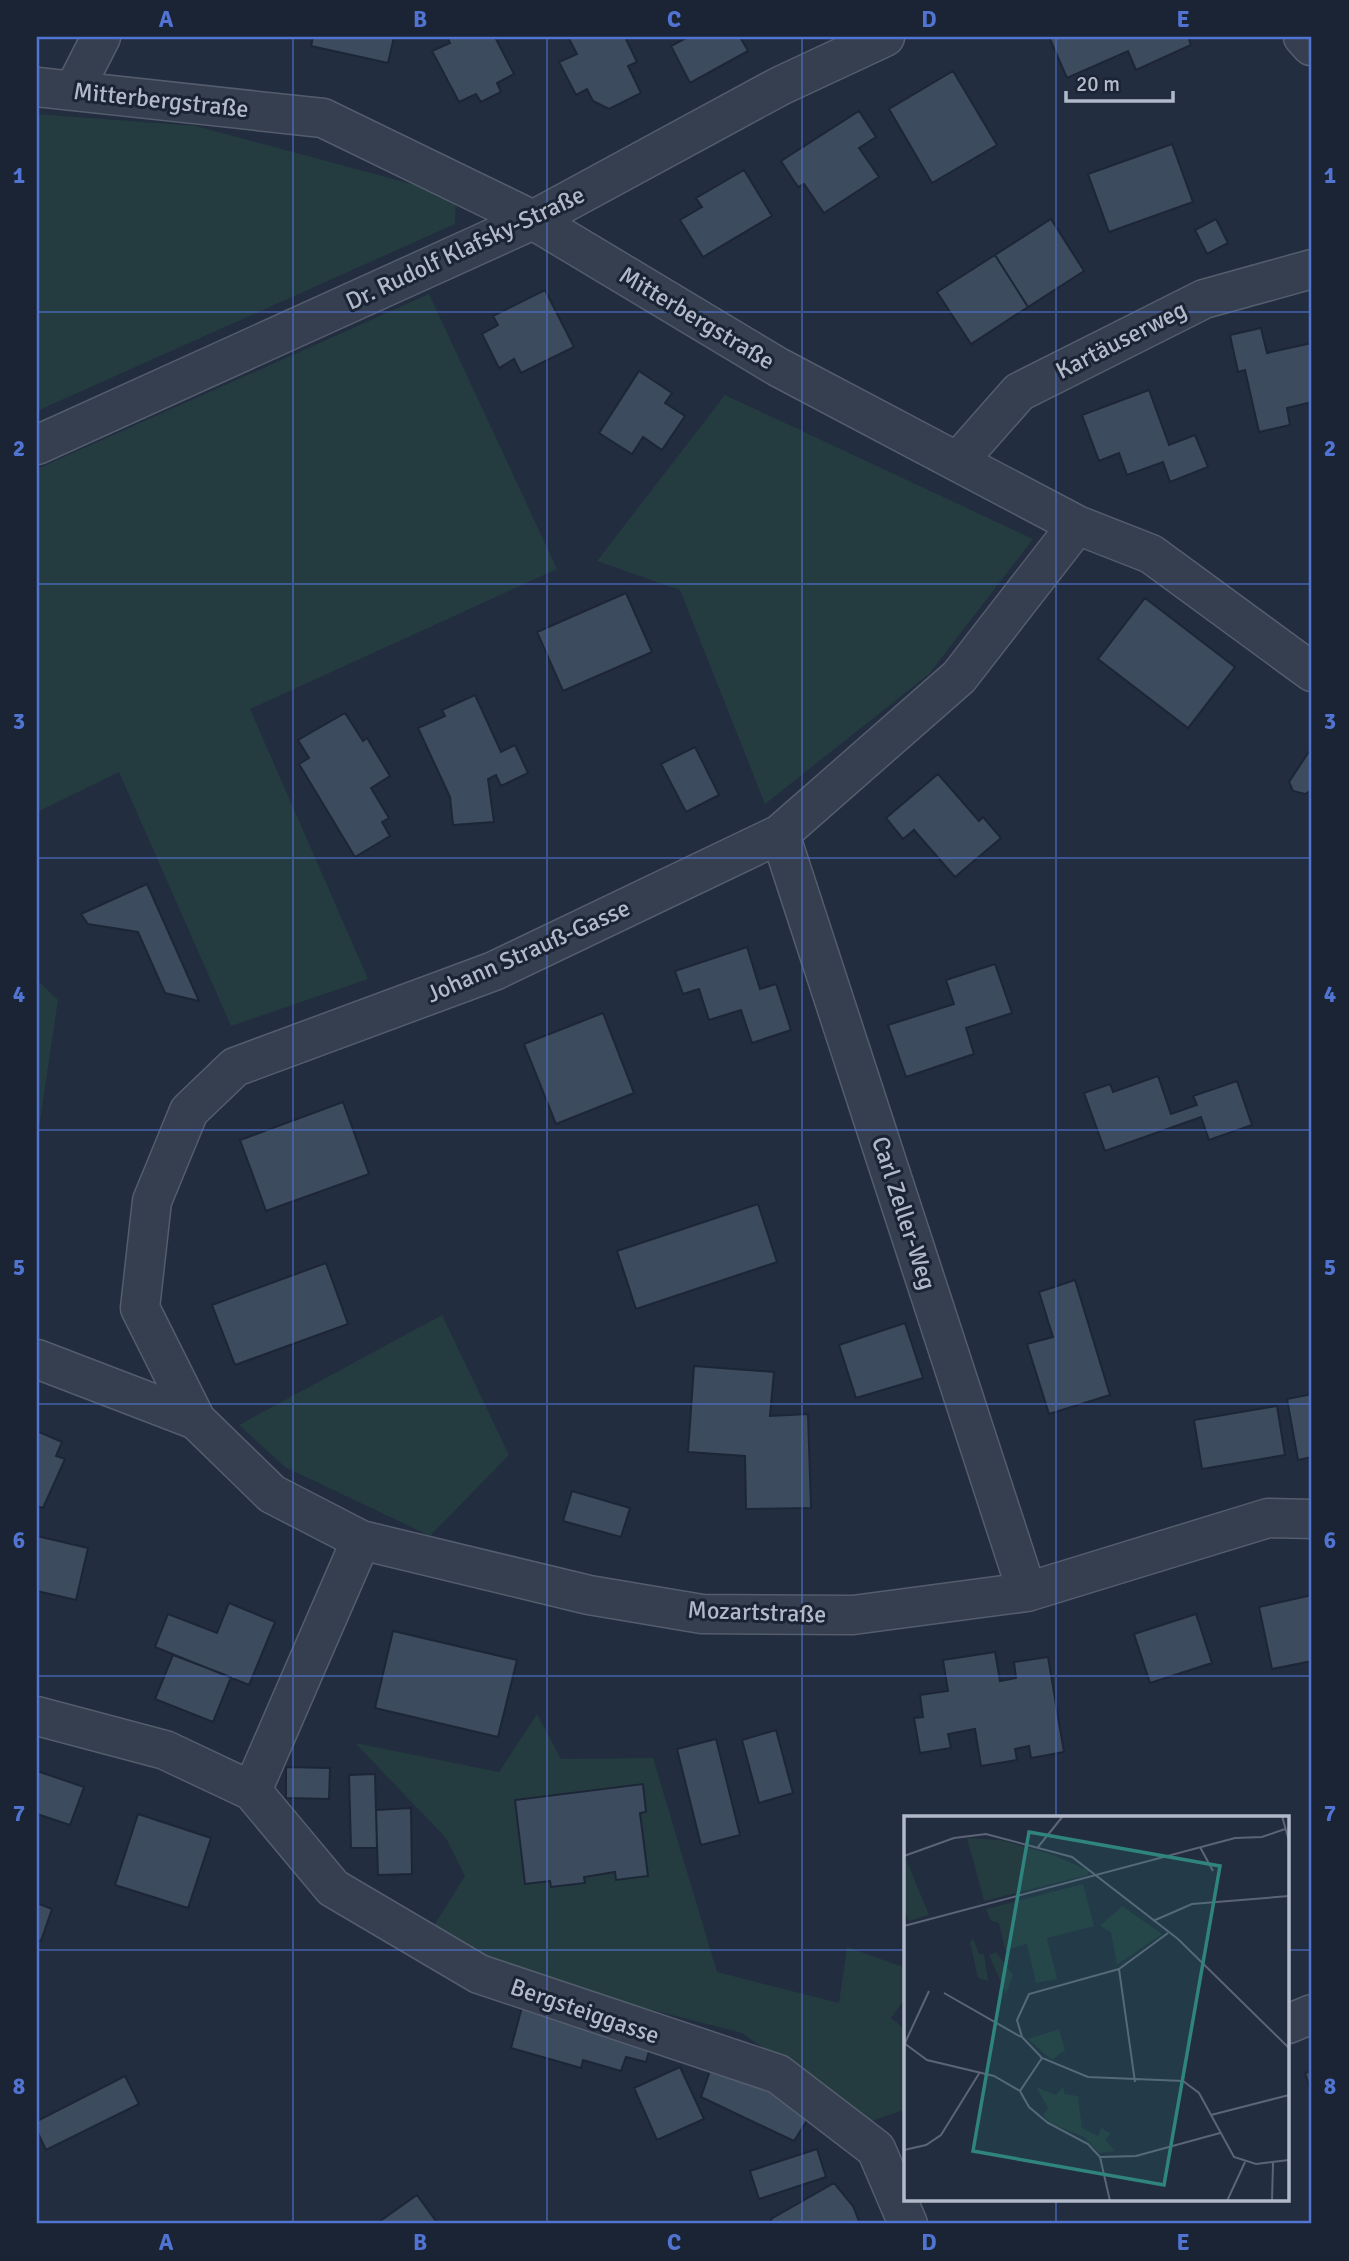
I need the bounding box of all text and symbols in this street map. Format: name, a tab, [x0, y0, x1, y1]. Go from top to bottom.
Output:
text: A	[159, 5, 174, 34]
text: B	[413, 5, 427, 34]
text: C	[667, 5, 681, 34]
text: D	[921, 5, 937, 34]
text: E	[1176, 5, 1190, 34]
scale bar	[1066, 60, 1172, 104]
text: 20 m	[1076, 71, 1120, 97]
street label: Mitterbergstraße	[72, 76, 250, 124]
text: 1	[13, 161, 25, 190]
text: 1	[1324, 161, 1336, 190]
street label: Dr. Rudolf Klafsky-Straße	[341, 179, 589, 317]
street label: Mitterbergstraße	[614, 260, 780, 376]
street label: Kartäuserweg	[1050, 294, 1192, 386]
text: 2	[13, 434, 25, 463]
text: 2	[1324, 434, 1336, 463]
text: 3	[13, 707, 25, 736]
text: 3	[1324, 707, 1336, 736]
street label: Johann Strauß-Gasse	[422, 893, 634, 1009]
text: 4	[13, 980, 25, 1009]
text: 4	[1324, 980, 1336, 1009]
street label: Carl Zeller-Weg	[865, 1133, 943, 1293]
text: 5	[13, 1253, 25, 1282]
text: 5	[1324, 1253, 1336, 1282]
text: 6	[13, 1526, 25, 1555]
text: 6	[1324, 1526, 1336, 1555]
street label: Mozartstraße	[687, 1595, 827, 1629]
text: 7	[13, 1799, 25, 1828]
text: 7	[1324, 1799, 1336, 1828]
inset map	[904, 1816, 1290, 2202]
street label: Bergsteiggasse	[507, 1971, 663, 2051]
text: 8	[13, 2072, 25, 2101]
text: 8	[1324, 2072, 1336, 2101]
text: A	[159, 2228, 174, 2257]
text: B	[413, 2228, 427, 2257]
text: C	[667, 2228, 681, 2257]
text: D	[921, 2228, 937, 2257]
text: E	[1176, 2228, 1190, 2257]

